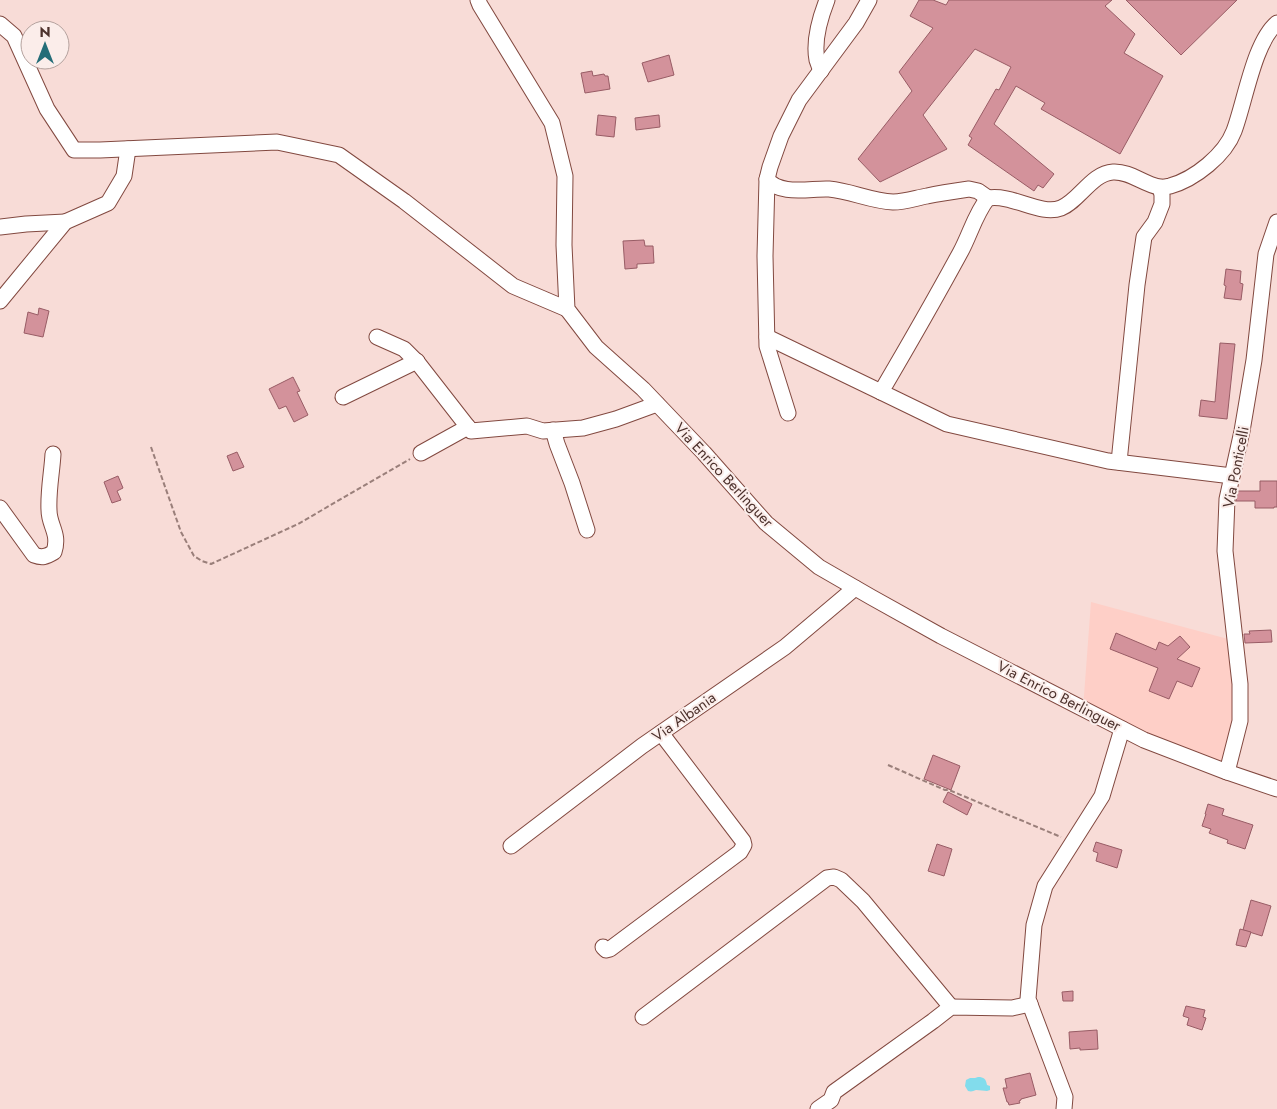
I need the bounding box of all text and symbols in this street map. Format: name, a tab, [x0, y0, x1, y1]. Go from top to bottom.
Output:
north arrow	[20, 20, 70, 70]
text: N	[39, 22, 51, 42]
street label: Via Enrico Berlinguer	[669, 418, 779, 533]
street label: Via Ponticelli	[1217, 424, 1255, 510]
street label: Via Enrico Berlinguer	[993, 655, 1125, 737]
street label: Via Albania	[648, 687, 720, 747]

